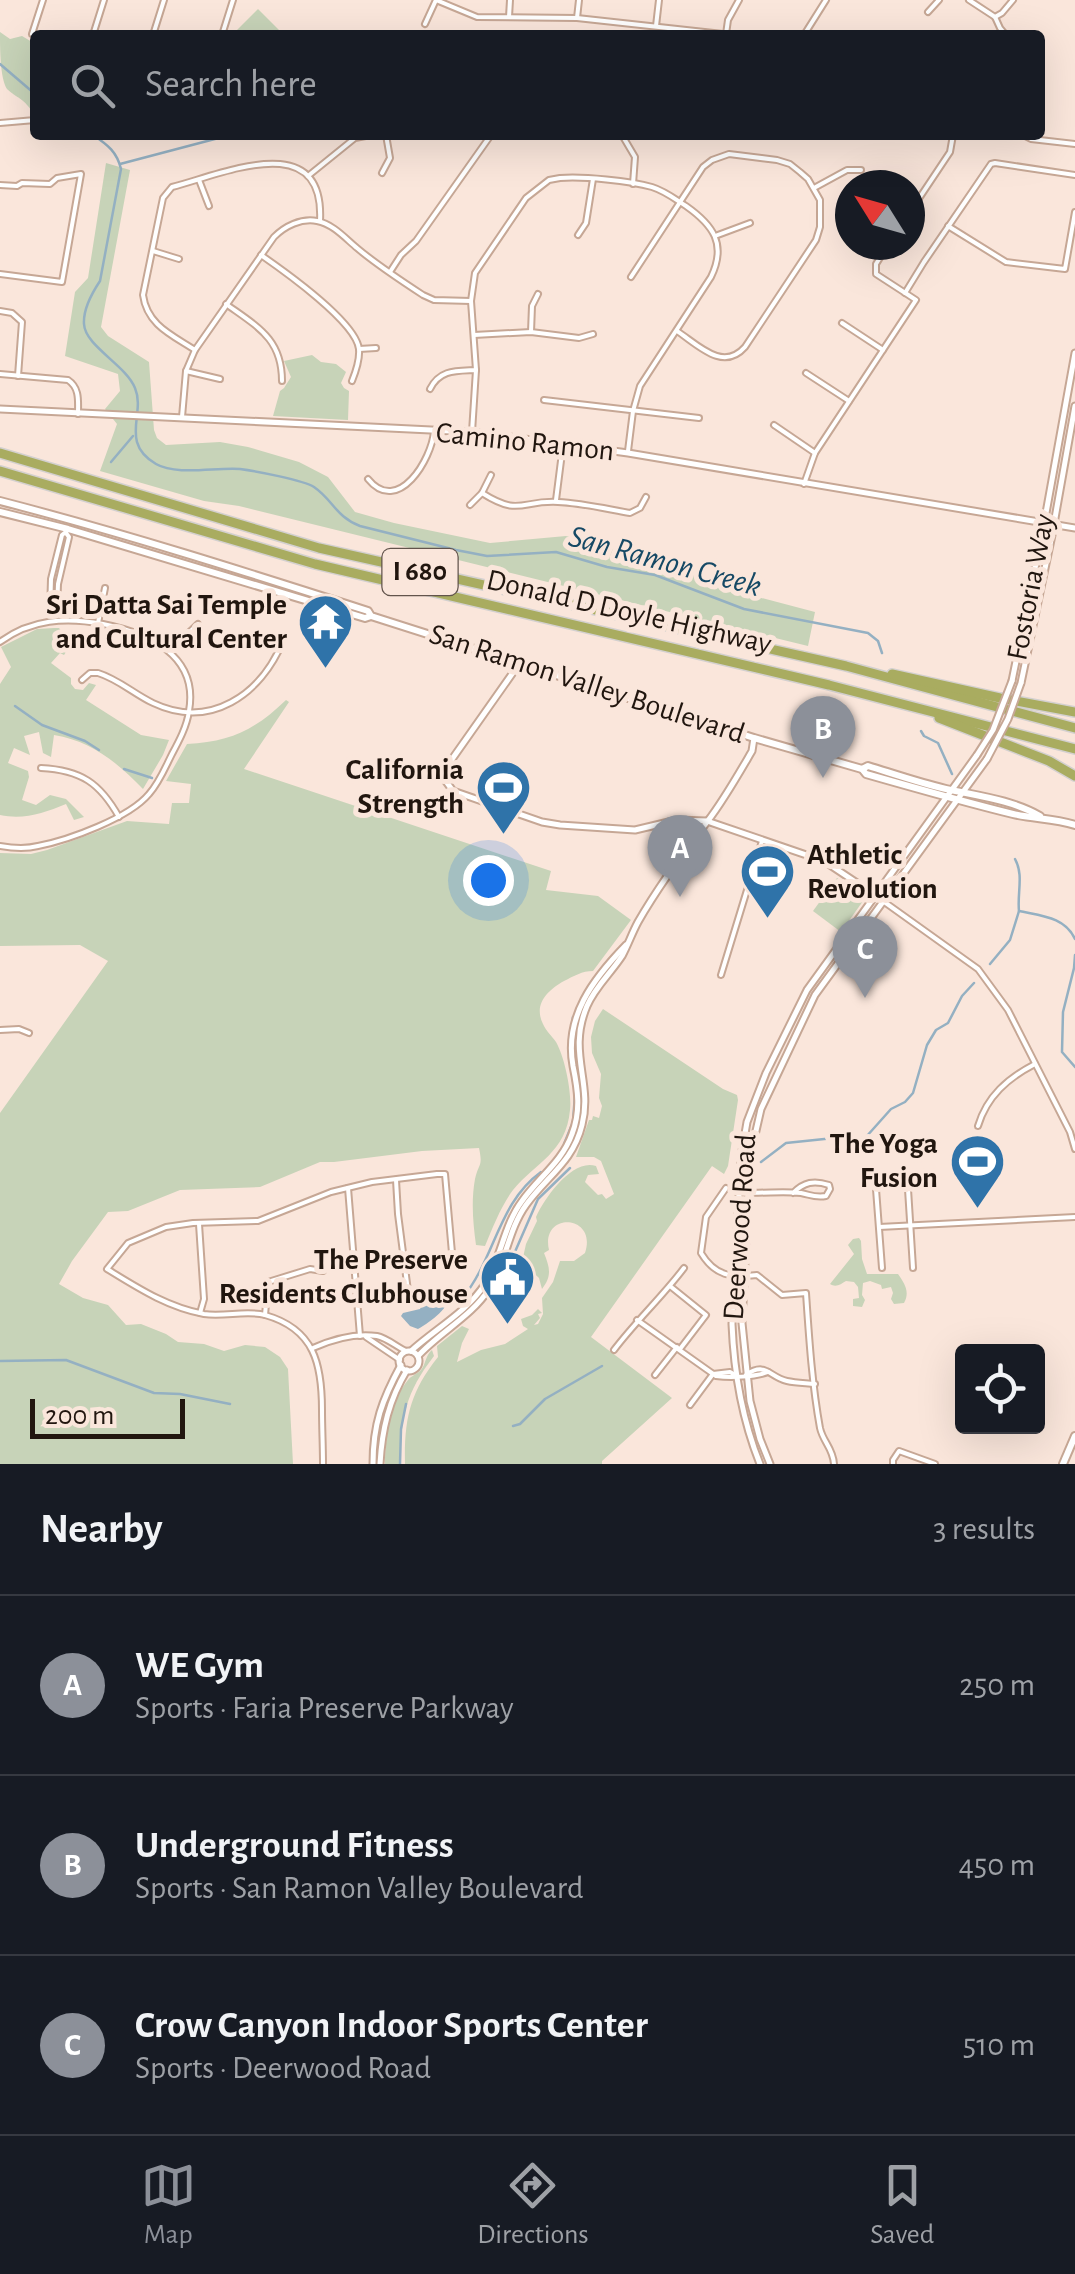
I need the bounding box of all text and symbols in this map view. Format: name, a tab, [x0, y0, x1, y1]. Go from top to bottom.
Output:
search box	[30, 30, 1045, 140]
icon: search	[65, 58, 120, 113]
text: Search here	[145, 66, 317, 104]
north arrow	[835, 170, 925, 260]
street label: Camino Ramon	[434, 418, 616, 466]
street label: Fostoria Way	[1002, 511, 1060, 663]
water label: San Ramon Creek	[565, 520, 765, 602]
road number: I 680	[382, 549, 458, 595]
street label: Donald D Doyle Highway	[484, 565, 775, 659]
place label: Sri Datta Sai Temple and Cultural Center	[46, 590, 288, 654]
temple icon: Sri Datta Sai Temple and Cultural Center	[296, 592, 356, 671]
street label: San Ramon Valley Boulevard	[426, 619, 748, 749]
pin: B	[790, 696, 856, 778]
place label: California Strength	[346, 755, 464, 819]
sports icon: California Strength	[473, 757, 533, 836]
pin: A	[648, 814, 712, 897]
place label: Athletic Revolution	[807, 840, 938, 904]
sports icon: Athletic Revolution	[738, 842, 798, 921]
your location	[463, 855, 514, 906]
pin: C	[832, 916, 898, 998]
place label: The Yoga Fusion	[829, 1129, 938, 1193]
sports icon: The Yoga Fusion	[947, 1131, 1007, 1210]
street label: Deerwood Road	[719, 1133, 761, 1321]
place label: The Preserve Residents Clubhouse	[219, 1245, 468, 1309]
public building icon: The Preserve Residents Clubhouse	[477, 1247, 537, 1326]
map controls	[955, 1344, 1045, 1434]
button: locate	[955, 1344, 1045, 1434]
scale bar	[30, 1394, 185, 1438]
text: 200 m	[45, 1402, 114, 1430]
text: Nearby	[40, 1508, 163, 1550]
text: 3 results	[933, 1513, 1035, 1545]
text: WE Gym	[135, 1647, 264, 1685]
text: A	[63, 1669, 82, 1701]
text: 250 m	[959, 1669, 1035, 1701]
text: Sports · Faria Preserve Parkway	[135, 1692, 514, 1724]
text: Underground Fitness	[135, 1827, 453, 1865]
text: B	[63, 1849, 82, 1881]
text: 450 m	[958, 1849, 1035, 1881]
text: Sports · San Ramon Valley Boulevard	[135, 1872, 584, 1904]
text: Crow Canyon Indoor Sports Center	[135, 2007, 648, 2045]
text: C	[64, 2029, 81, 2061]
text: 510 m	[963, 2029, 1035, 2061]
text: Sports · Deerwood Road	[135, 2052, 431, 2084]
tab: Map	[141, 2158, 196, 2252]
tab: Directions	[477, 2158, 589, 2252]
tab: Saved	[870, 2158, 934, 2252]

